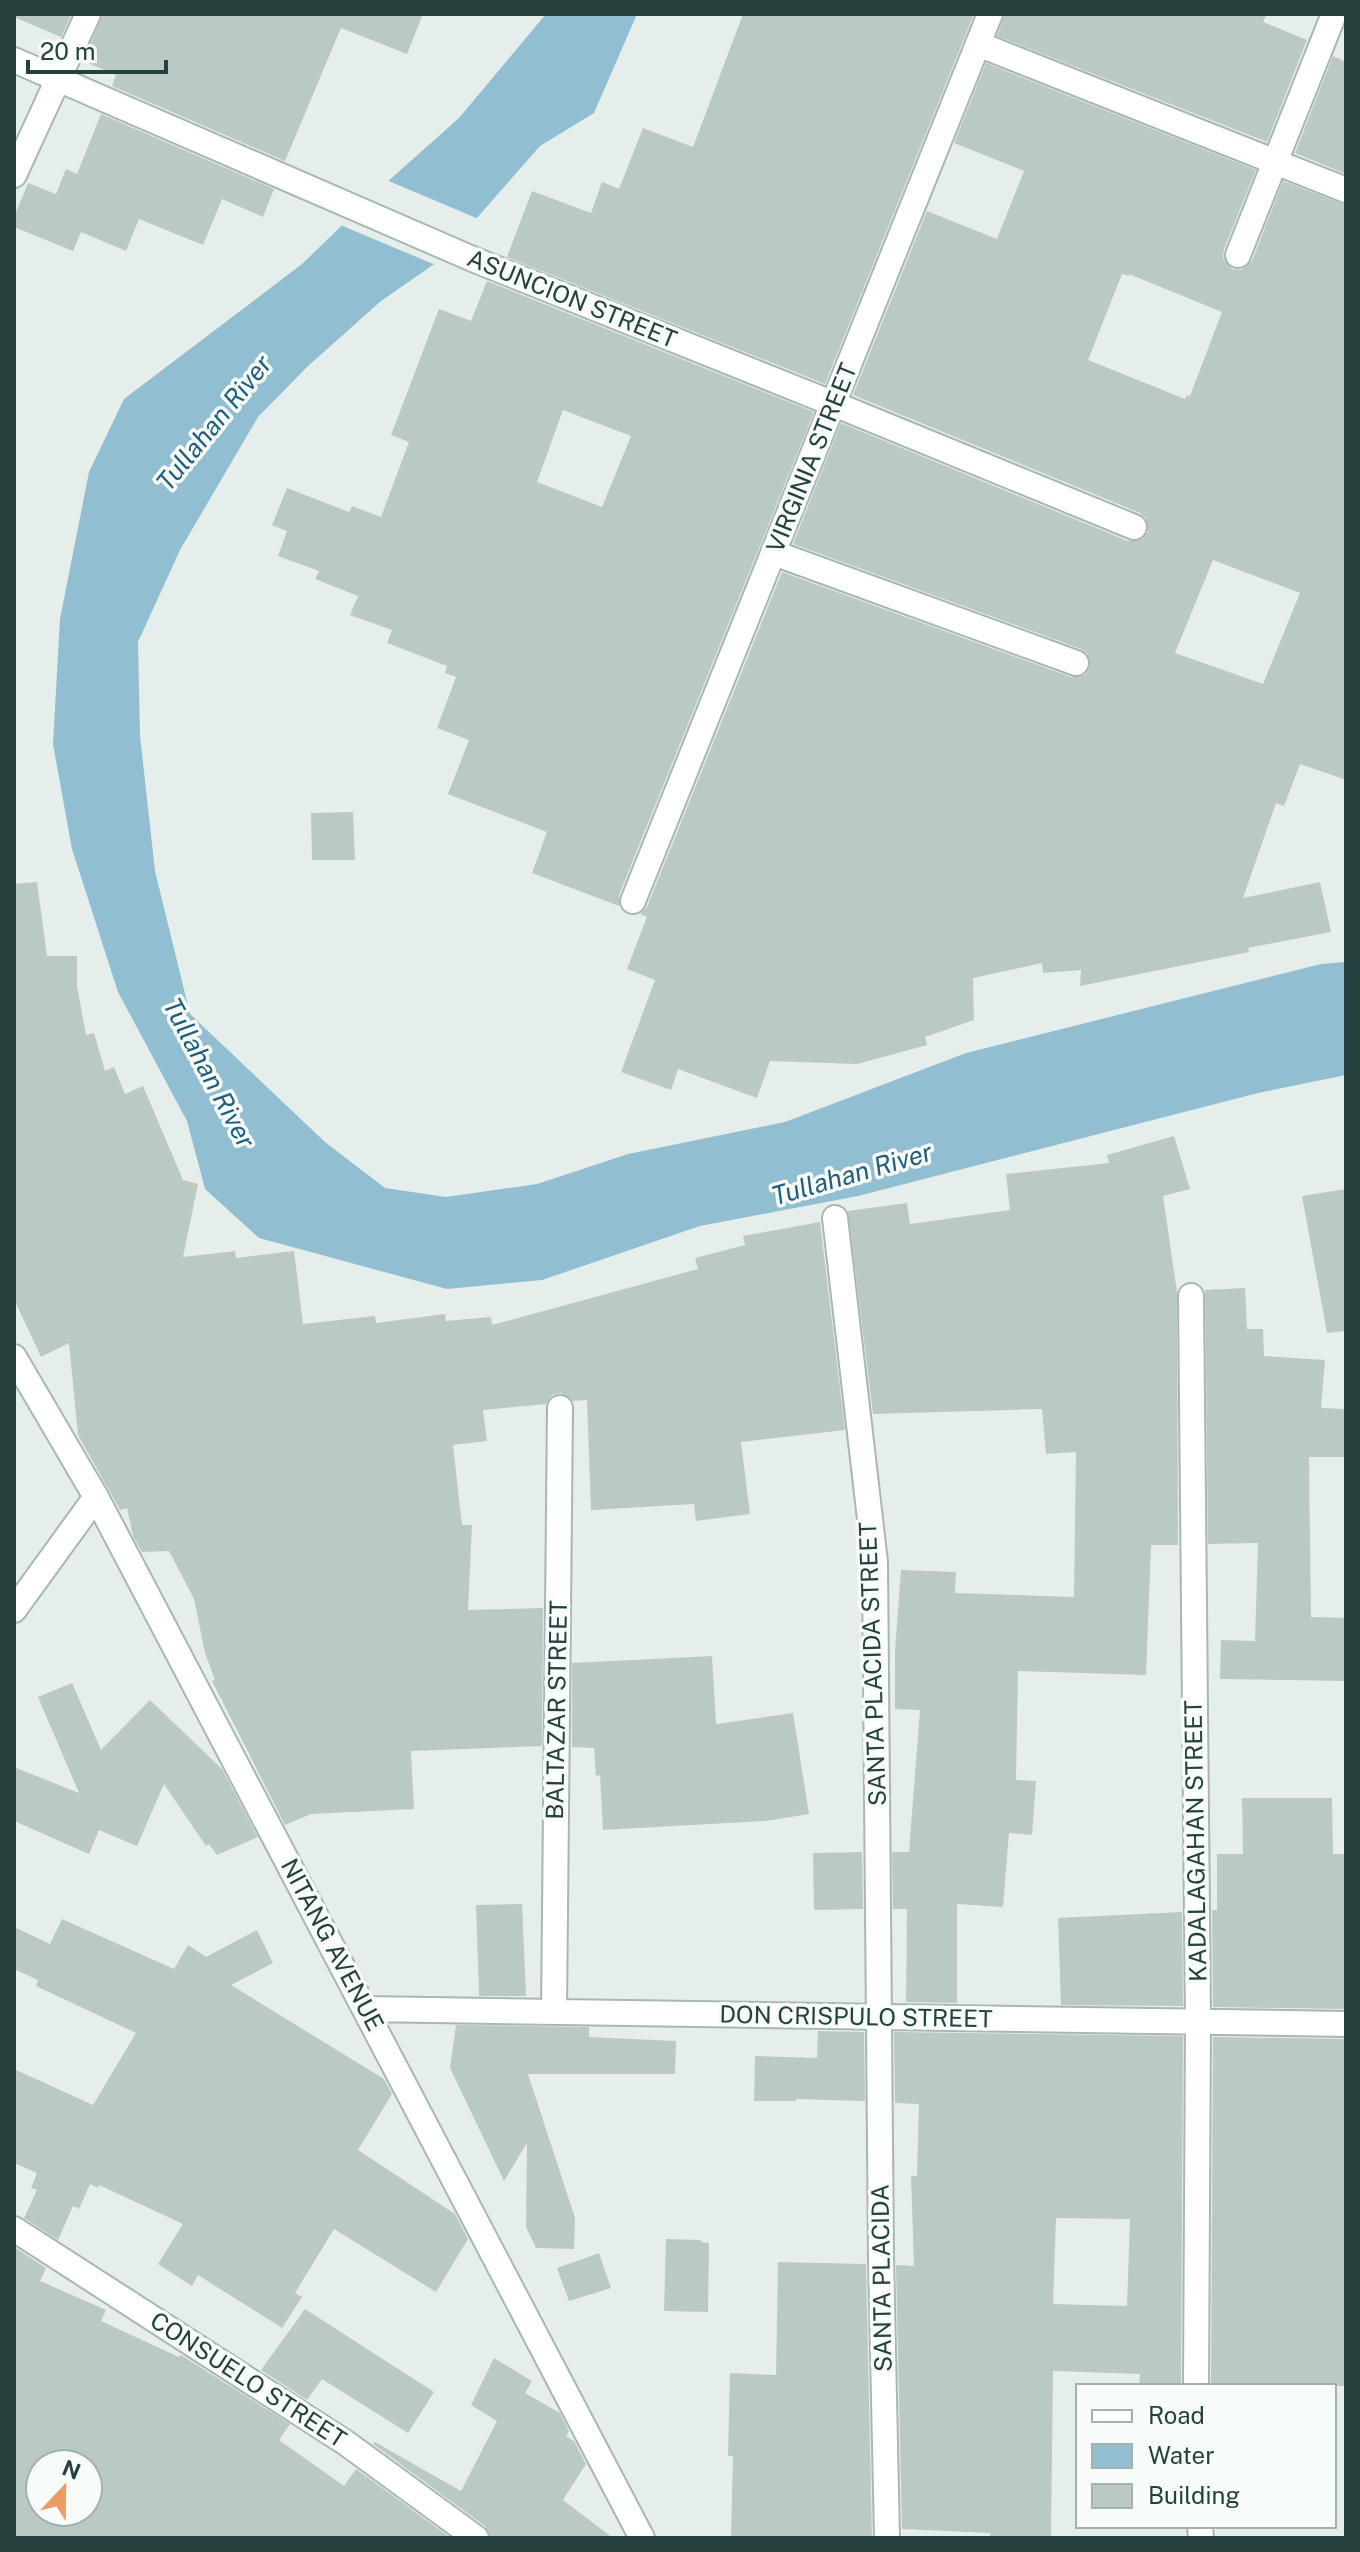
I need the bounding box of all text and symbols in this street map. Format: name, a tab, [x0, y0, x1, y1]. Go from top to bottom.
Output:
scale bar	[28, 24, 166, 74]
text: 20 m	[40, 37, 96, 65]
street label: ASUNCION STREET	[464, 243, 681, 353]
water label: Tullahan River	[149, 348, 278, 497]
street label: VIRGINIA STREET	[760, 359, 862, 556]
water label: Tullahan River	[157, 992, 262, 1153]
water label: Tullahan River	[768, 1136, 936, 1211]
street label: SANTA PLACIDA STREET	[853, 1521, 891, 1807]
street label: BALTAZAR STREET	[540, 1600, 572, 1820]
street label: KADALAGAHAN STREET	[1179, 1700, 1211, 1982]
street label: NITANG AVENUE	[276, 1854, 390, 2035]
street label: DON CRISPULO STREET	[719, 2000, 993, 2032]
street label: SANTA PLACIDA	[865, 2184, 897, 2372]
street label: CONSUELO STREET	[145, 2305, 352, 2453]
legend	[1076, 2384, 1336, 2528]
text: Road	[1148, 2401, 1205, 2429]
text: Water	[1148, 2441, 1215, 2469]
north arrow	[24, 2448, 104, 2528]
text: N	[59, 2454, 84, 2485]
text: Building	[1148, 2481, 1240, 2509]

